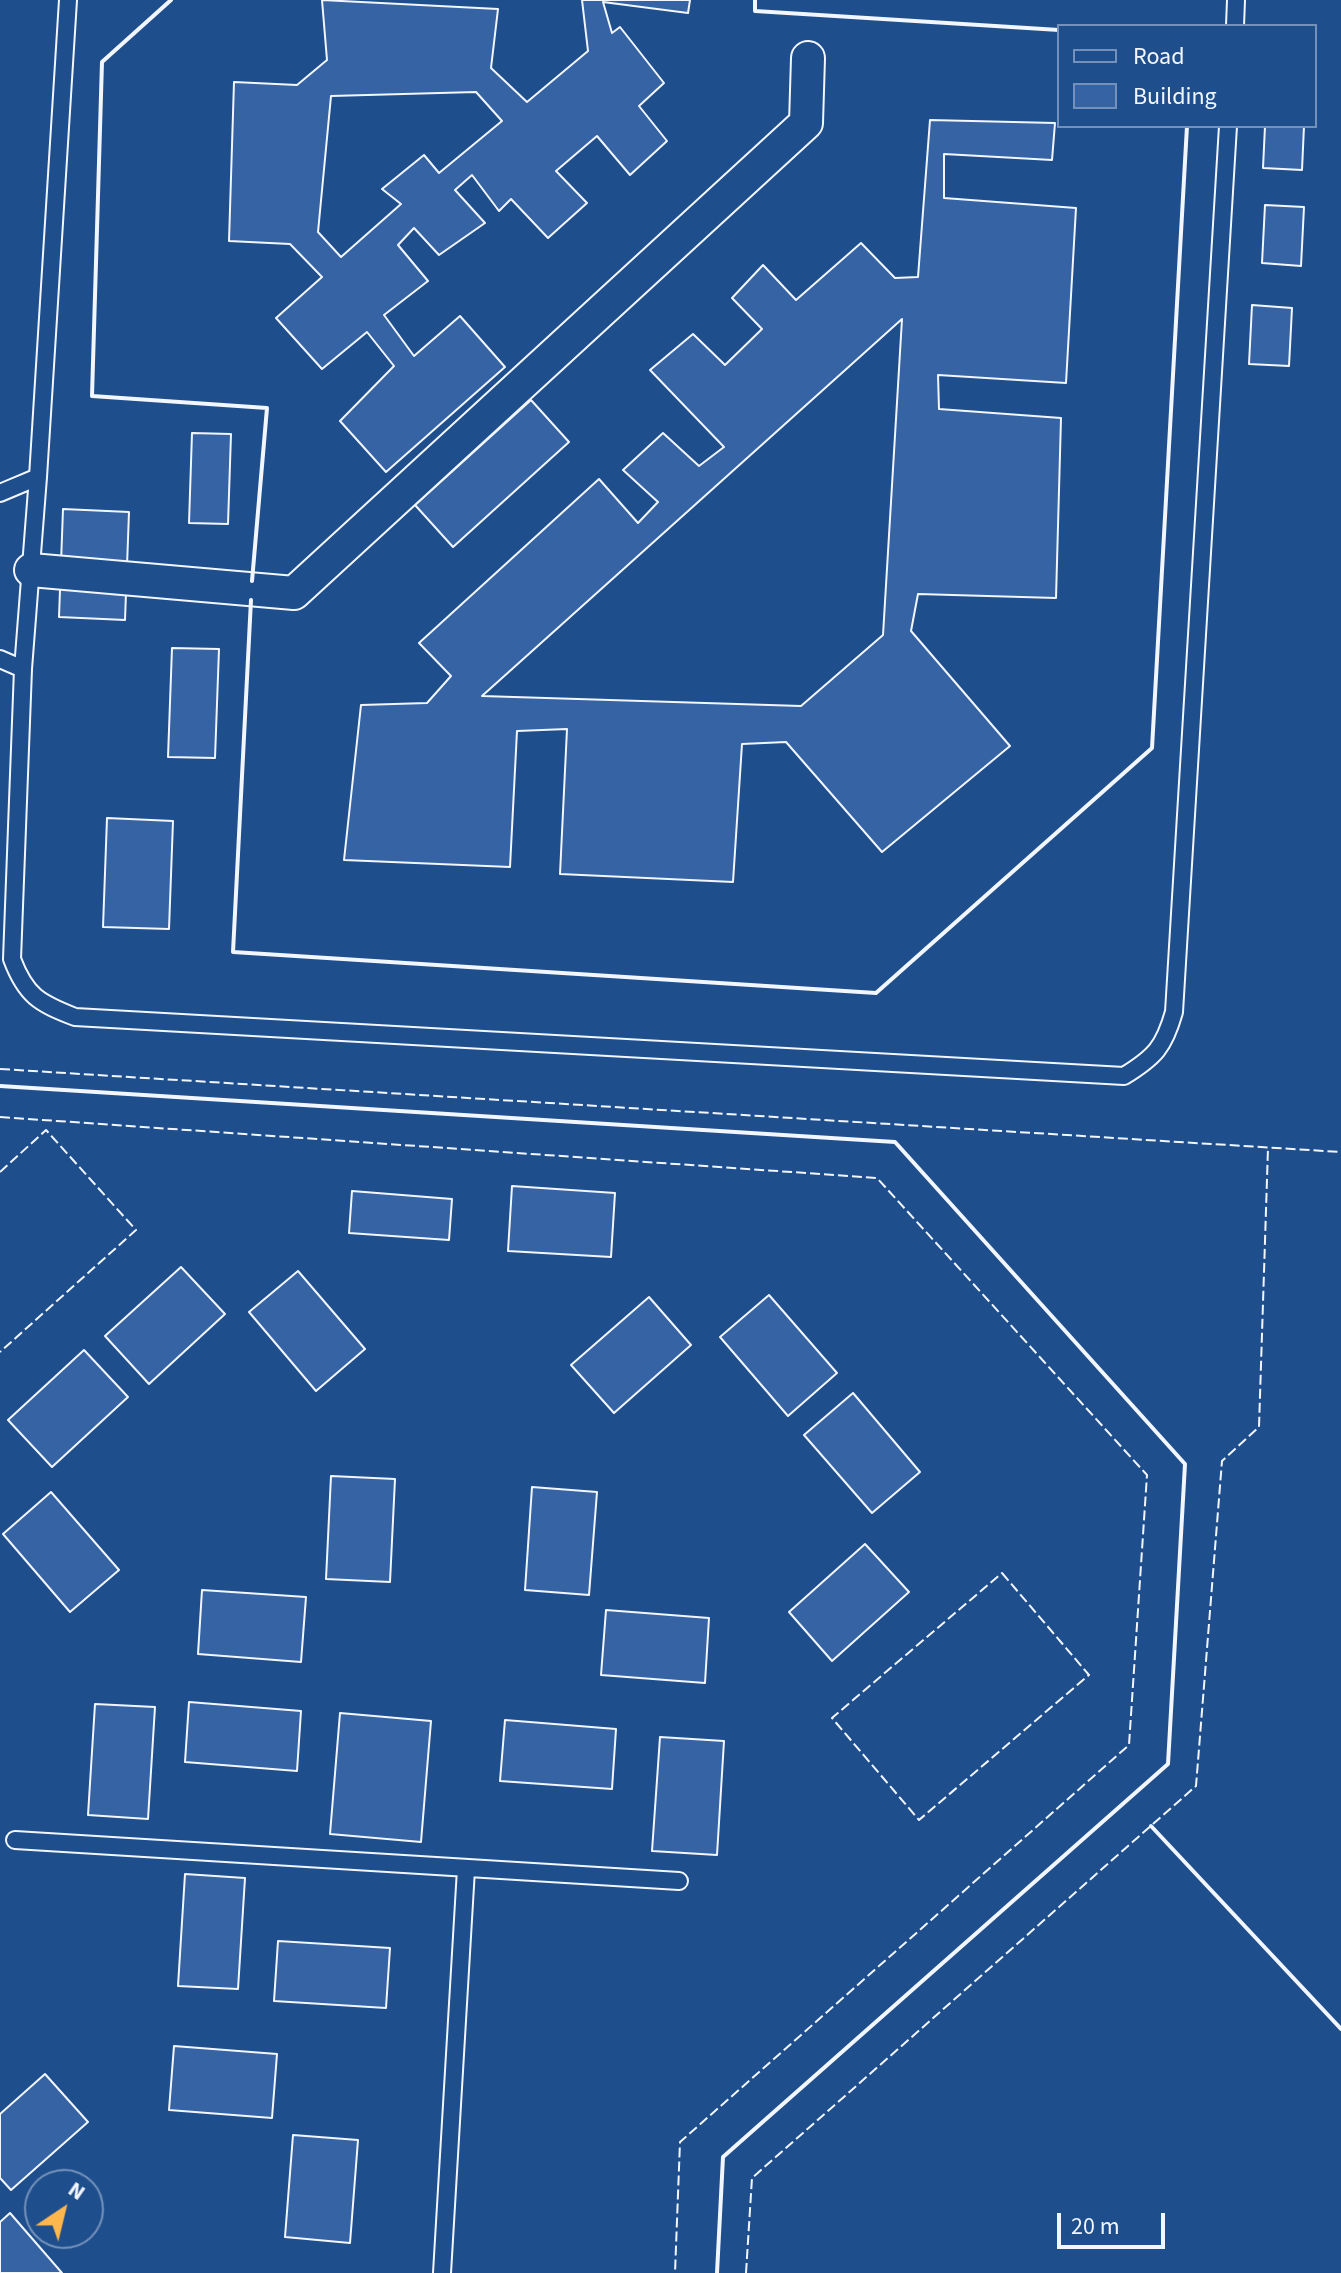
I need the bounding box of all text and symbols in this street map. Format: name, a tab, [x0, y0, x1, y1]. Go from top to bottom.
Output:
legend	[1057, 24, 1317, 128]
text: Road	[1133, 39, 1185, 74]
text: Building	[1133, 79, 1217, 114]
north arrow	[24, 2169, 104, 2249]
text: N	[61, 2174, 92, 2208]
scale bar	[1061, 2197, 1169, 2247]
text: 20 m	[1071, 2209, 1120, 2244]

